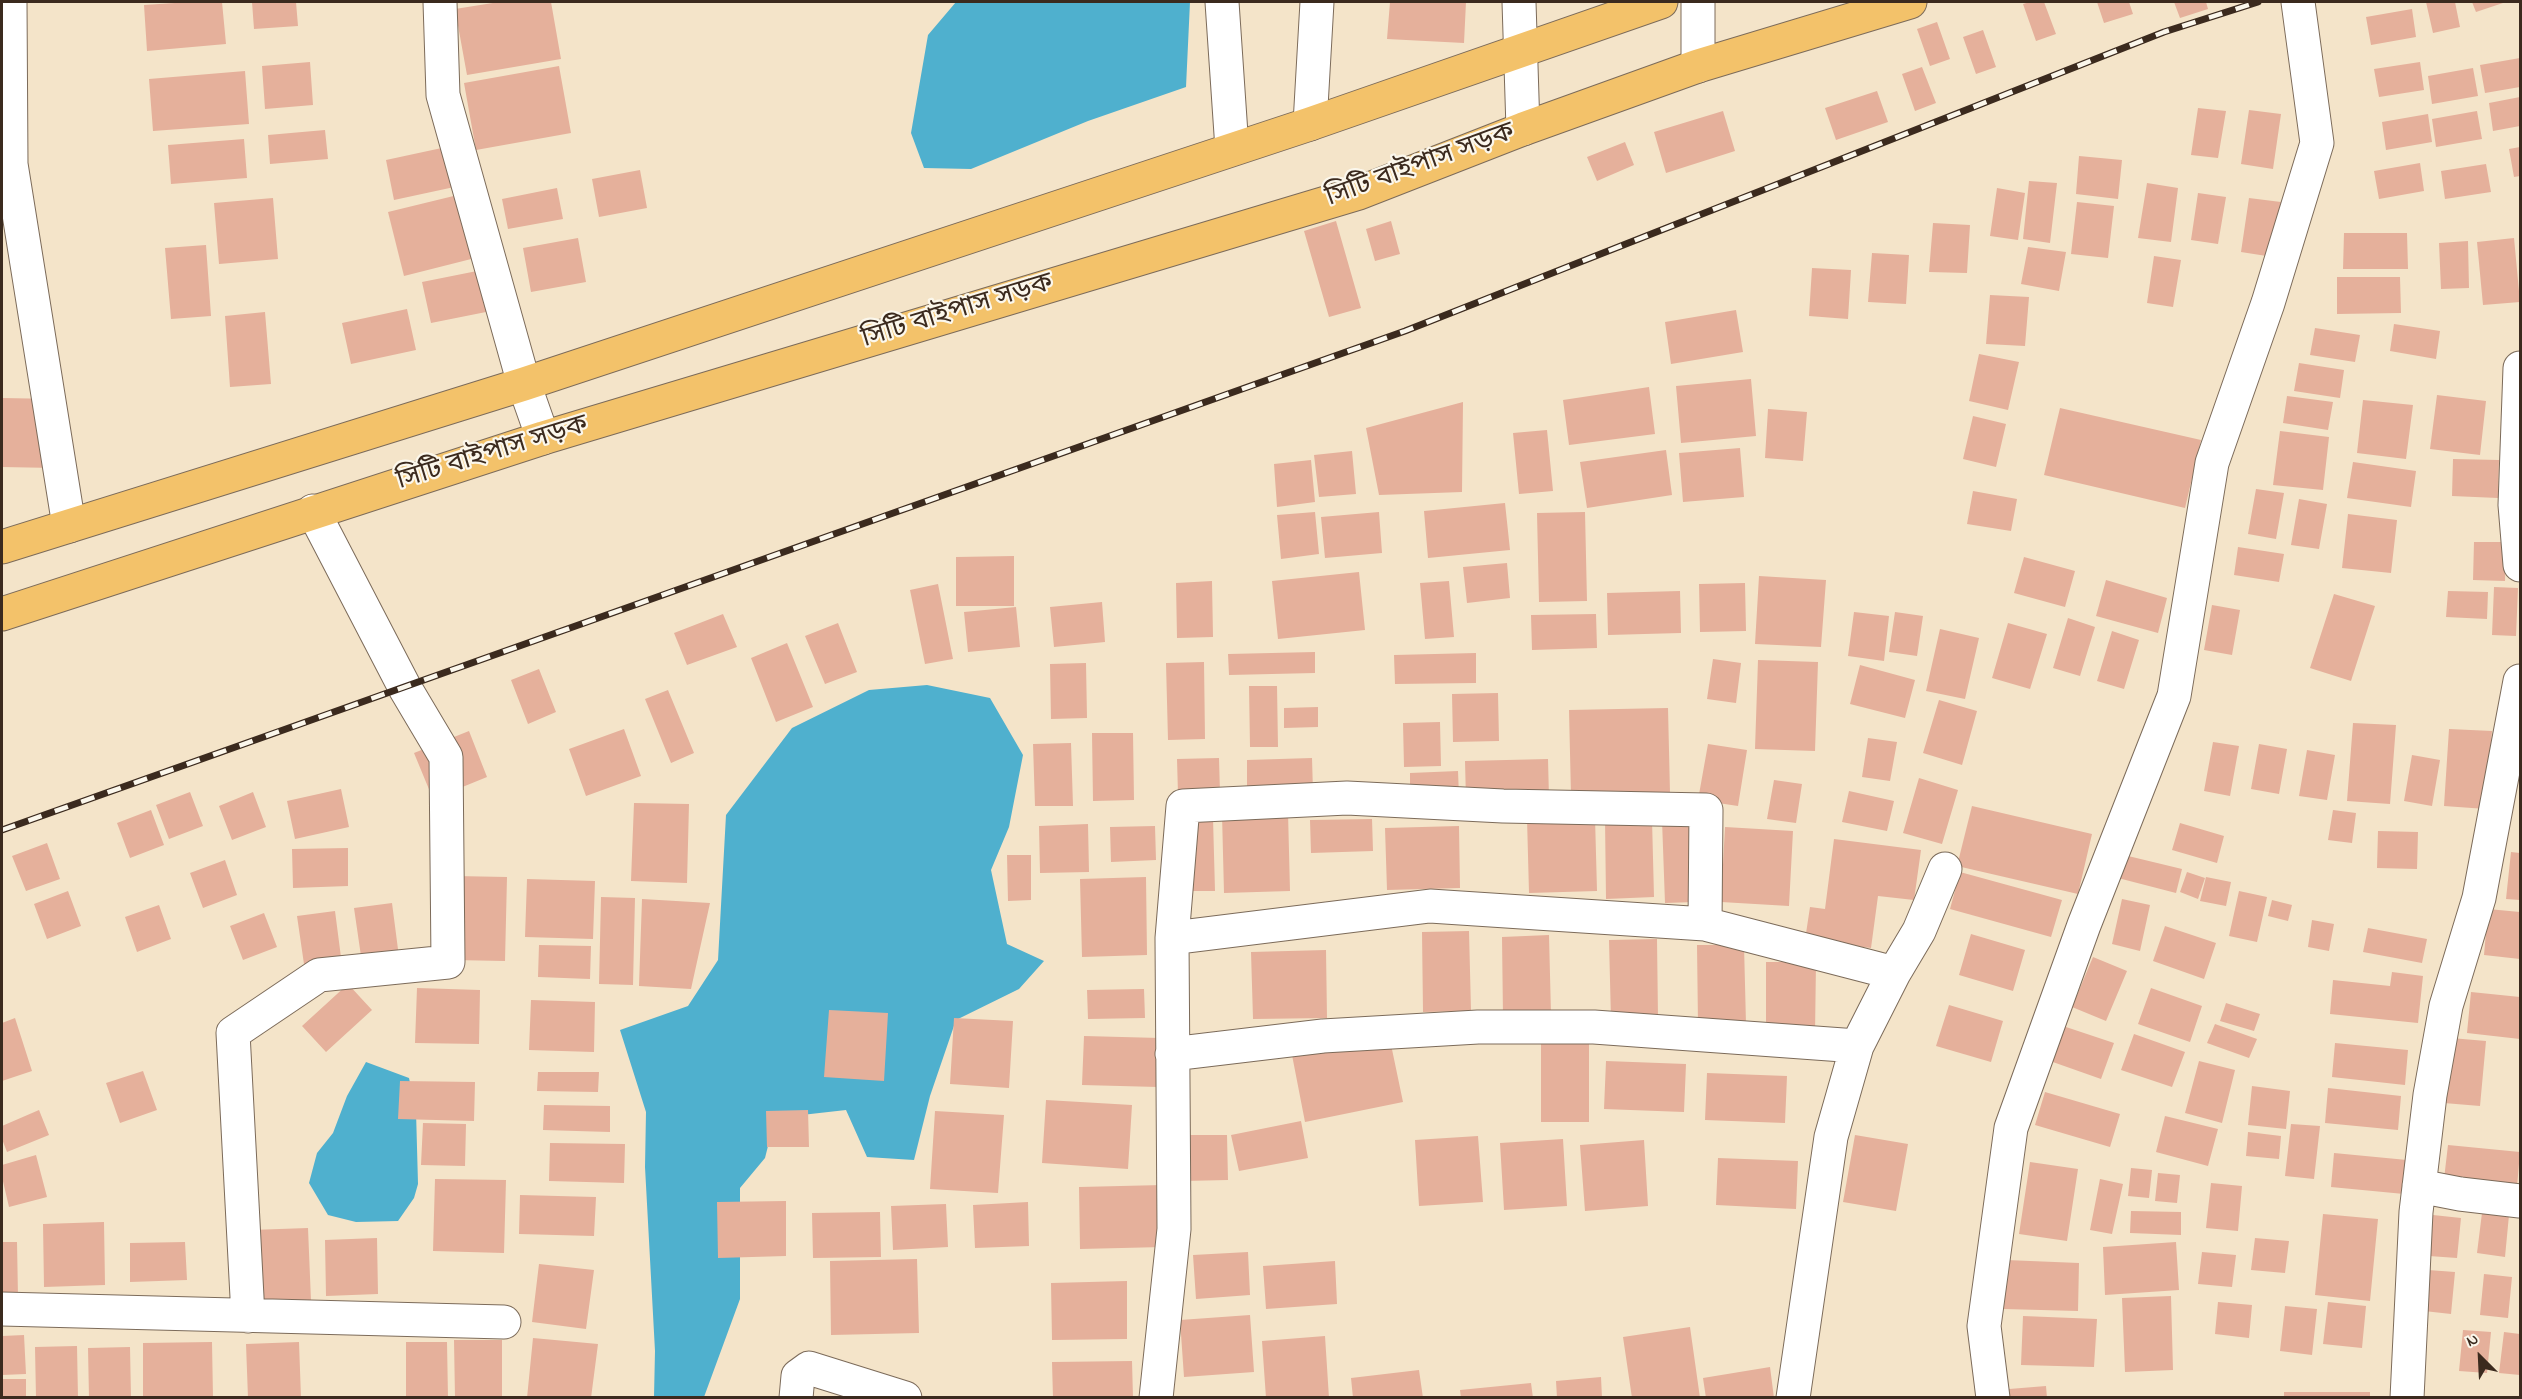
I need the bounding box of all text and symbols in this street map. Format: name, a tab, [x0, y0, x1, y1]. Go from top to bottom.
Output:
street label: সিটি বাইপাস সড়ক	[1322, 118, 1520, 216]
street label: সিটি বাইপাস সড়ক	[858, 269, 1058, 357]
street label: সিটি বাইপাস সড়ক	[393, 411, 593, 499]
north arrow	[2450, 1327, 2510, 1387]
text: N	[2463, 1327, 2482, 1354]

